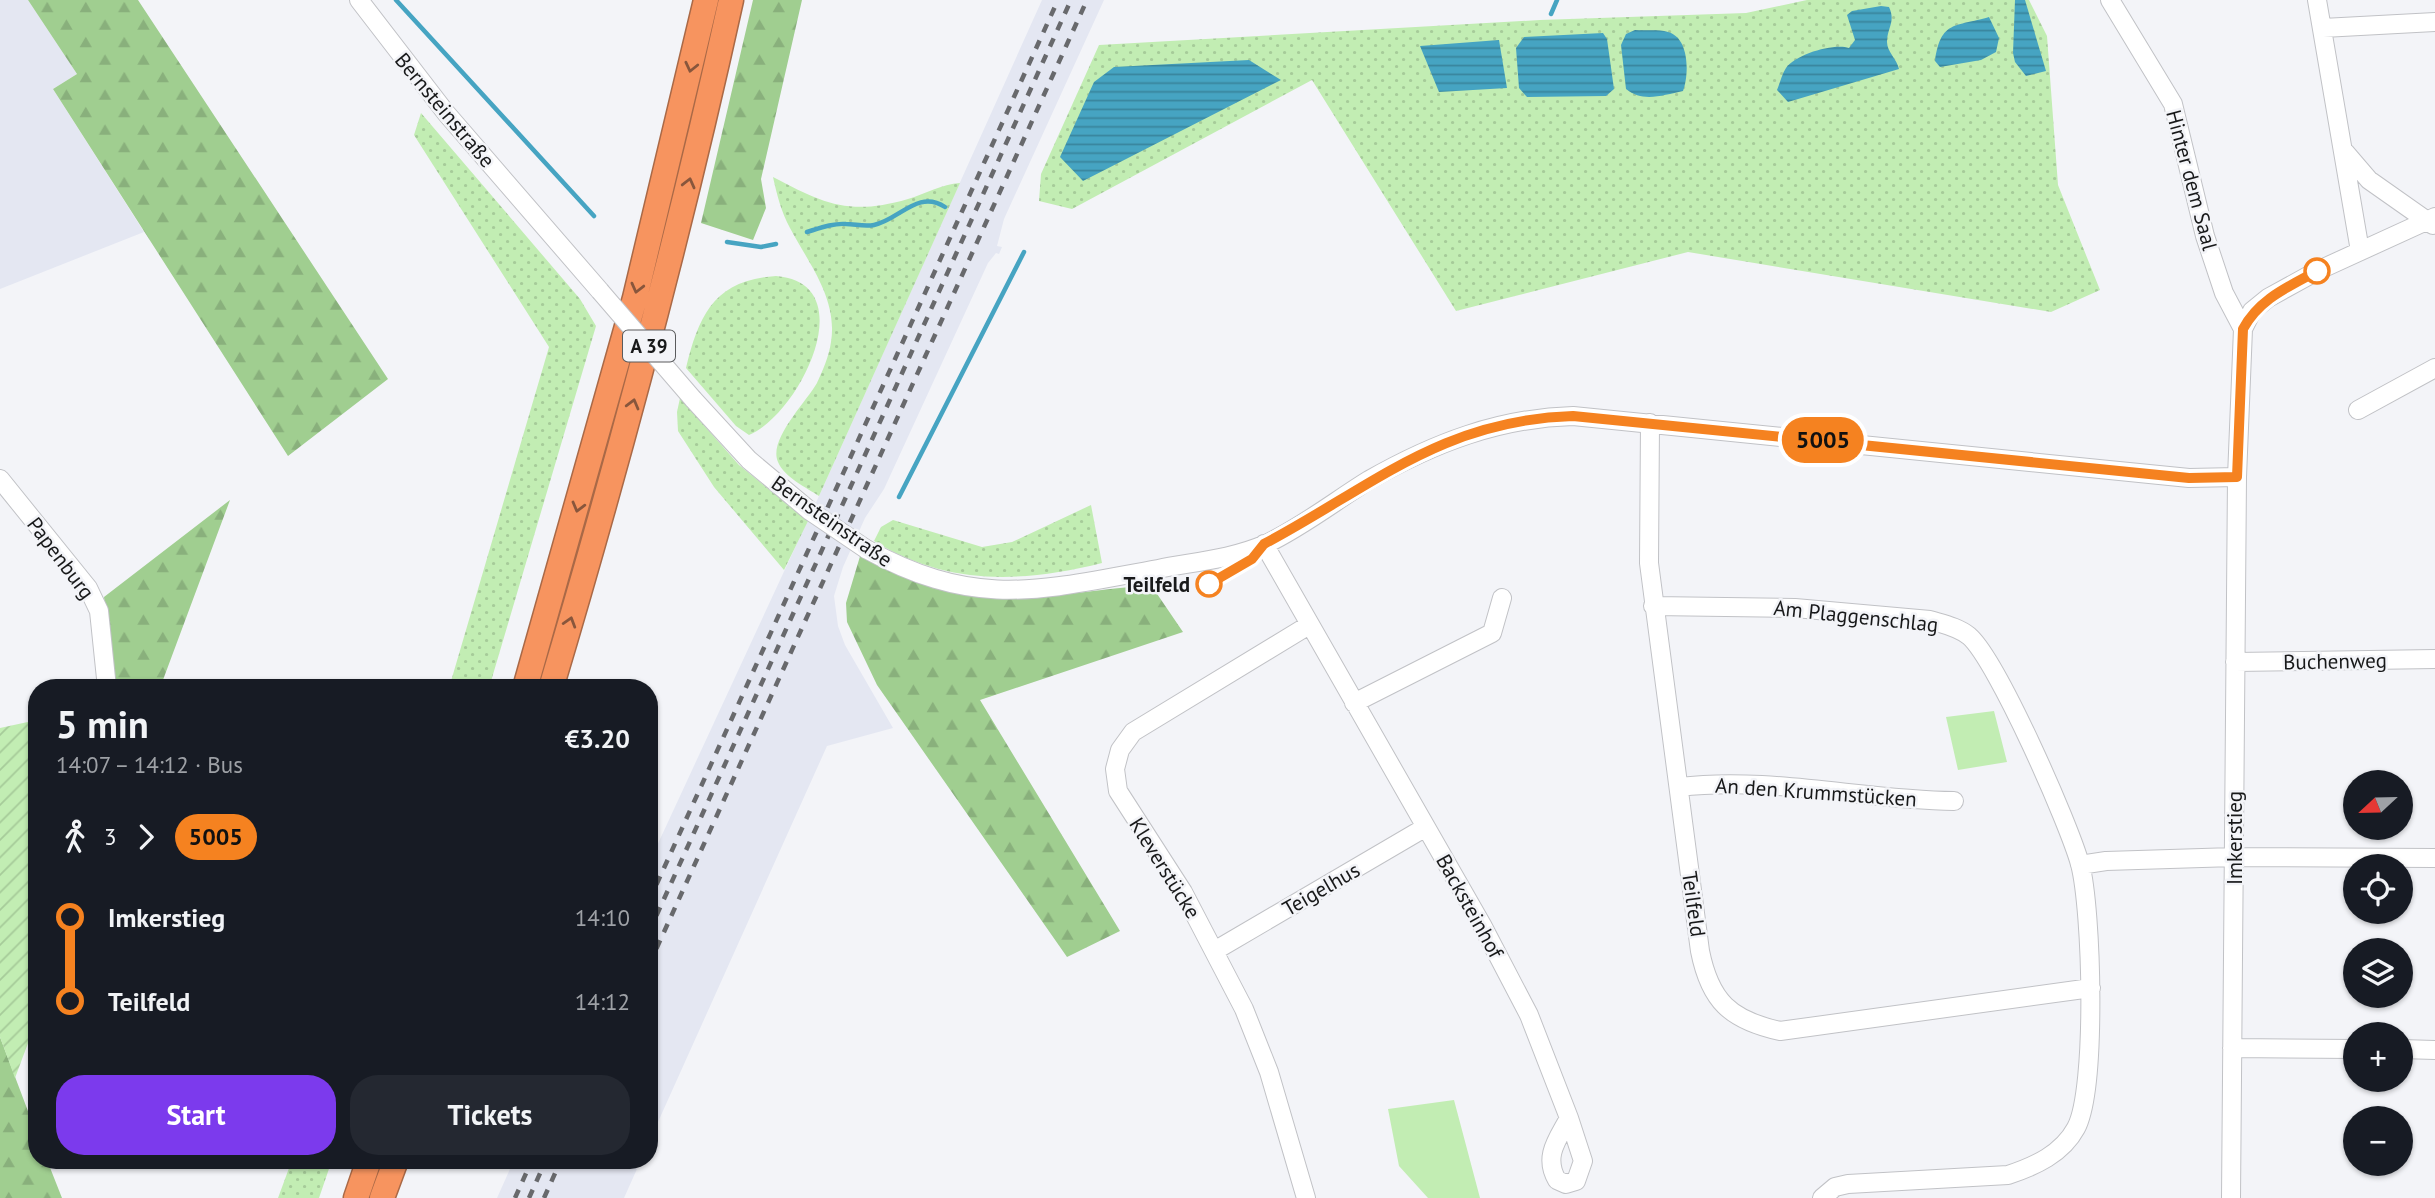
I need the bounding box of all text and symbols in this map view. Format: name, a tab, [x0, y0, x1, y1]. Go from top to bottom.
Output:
street label: Bernsteinstraße	[389, 47, 501, 173]
one-way arrow	[685, 61, 699, 73]
street label: Hinter dem Saal	[2160, 107, 2224, 253]
one-way arrow	[680, 177, 695, 189]
unlabelled marker	[2304, 258, 2330, 284]
one-way arrow	[631, 282, 645, 294]
road number: A 39	[623, 330, 675, 362]
one-way arrow	[625, 398, 640, 410]
line badge: 5005	[1774, 417, 1872, 463]
text: 5005	[1796, 424, 1850, 455]
street label: Bernsteinstraße	[766, 469, 898, 573]
one-way arrow	[572, 501, 586, 513]
street label: Papenburg	[21, 512, 101, 604]
place label: Teilfeld	[1123, 571, 1190, 598]
marker: Teilfeld	[1196, 571, 1222, 597]
street label: Am Plaggenschlag	[1772, 594, 1940, 638]
one-way arrow	[562, 617, 577, 629]
street label: Buchenweg	[2283, 647, 2387, 675]
text: 5 min	[56, 699, 149, 748]
text: €3.20	[565, 722, 630, 755]
text: 14:07 – 14:12 · Bus	[56, 750, 243, 779]
north arrow	[2343, 770, 2413, 840]
map controls	[2343, 770, 2413, 1176]
street label: An den Krummstücken	[1714, 771, 1918, 813]
street label: Imkerstieg	[2221, 791, 2248, 885]
street label: Kleverstücke	[1123, 812, 1207, 924]
icon: walk	[56, 818, 94, 856]
icon: forward	[127, 818, 165, 856]
text: 5005	[189, 821, 243, 852]
text: 3	[104, 822, 117, 851]
street label: Backsteinhof	[1430, 849, 1510, 964]
button: locate	[2343, 854, 2413, 924]
street label: Teigelhus	[1277, 856, 1365, 922]
street label: Teilfeld	[1676, 869, 1712, 939]
text: Imkerstieg	[108, 901, 225, 934]
text: 14:10	[575, 903, 630, 932]
button: layers	[2343, 938, 2413, 1008]
text: Teilfeld	[108, 985, 190, 1018]
text: 14:12	[575, 987, 630, 1016]
button: +	[2343, 1022, 2413, 1092]
button: Start	[56, 1075, 336, 1155]
button: Tickets	[350, 1075, 630, 1155]
button: −	[2343, 1106, 2413, 1176]

